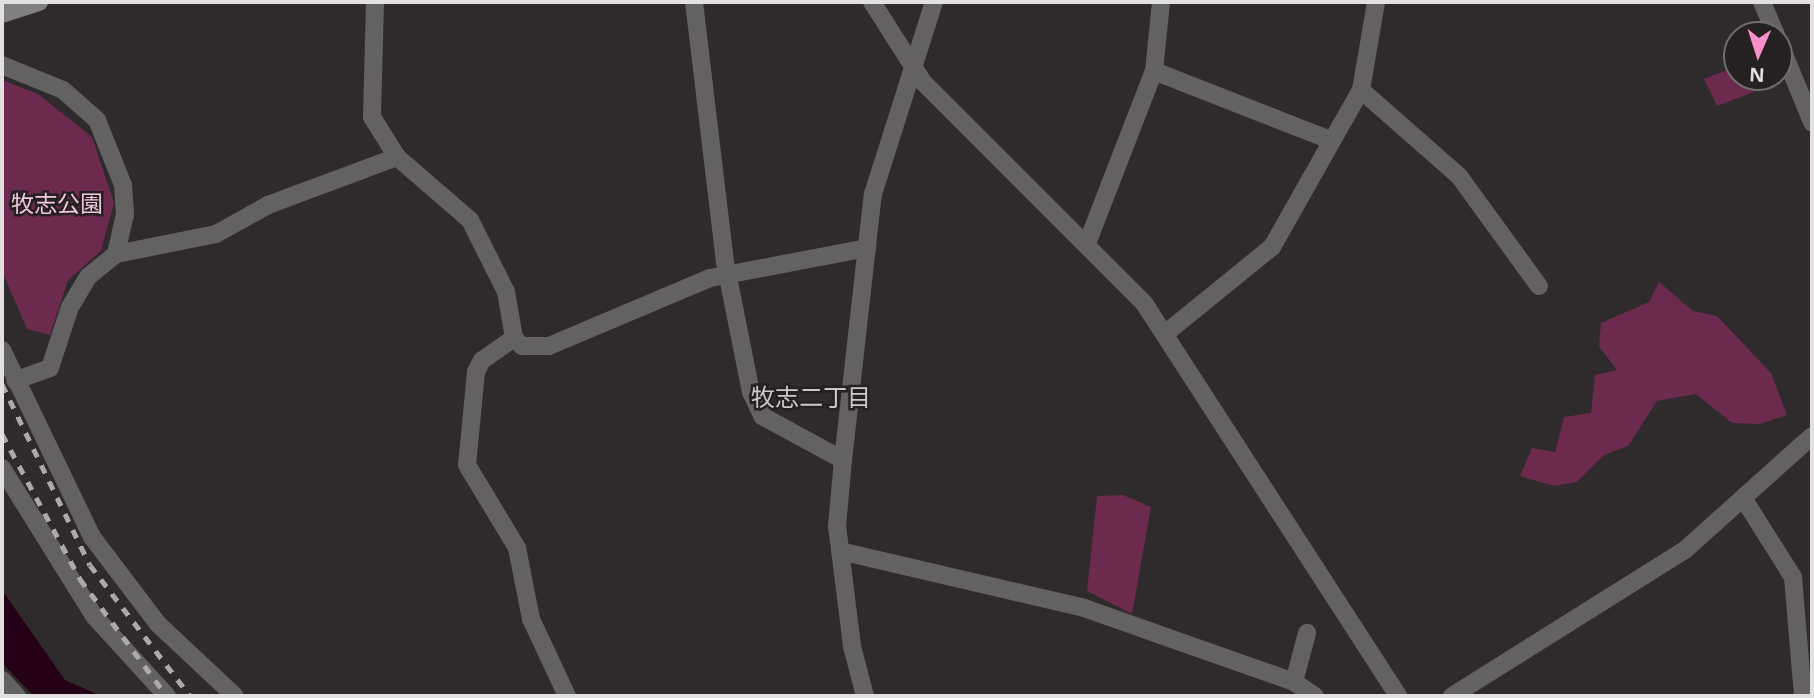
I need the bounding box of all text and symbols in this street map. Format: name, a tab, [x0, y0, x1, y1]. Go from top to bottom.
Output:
north arrow	[1723, 21, 1793, 91]
text: N	[1749, 62, 1765, 88]
park label: 牧志公園	[11, 189, 103, 217]
district label: 牧志二丁目	[751, 383, 871, 411]

